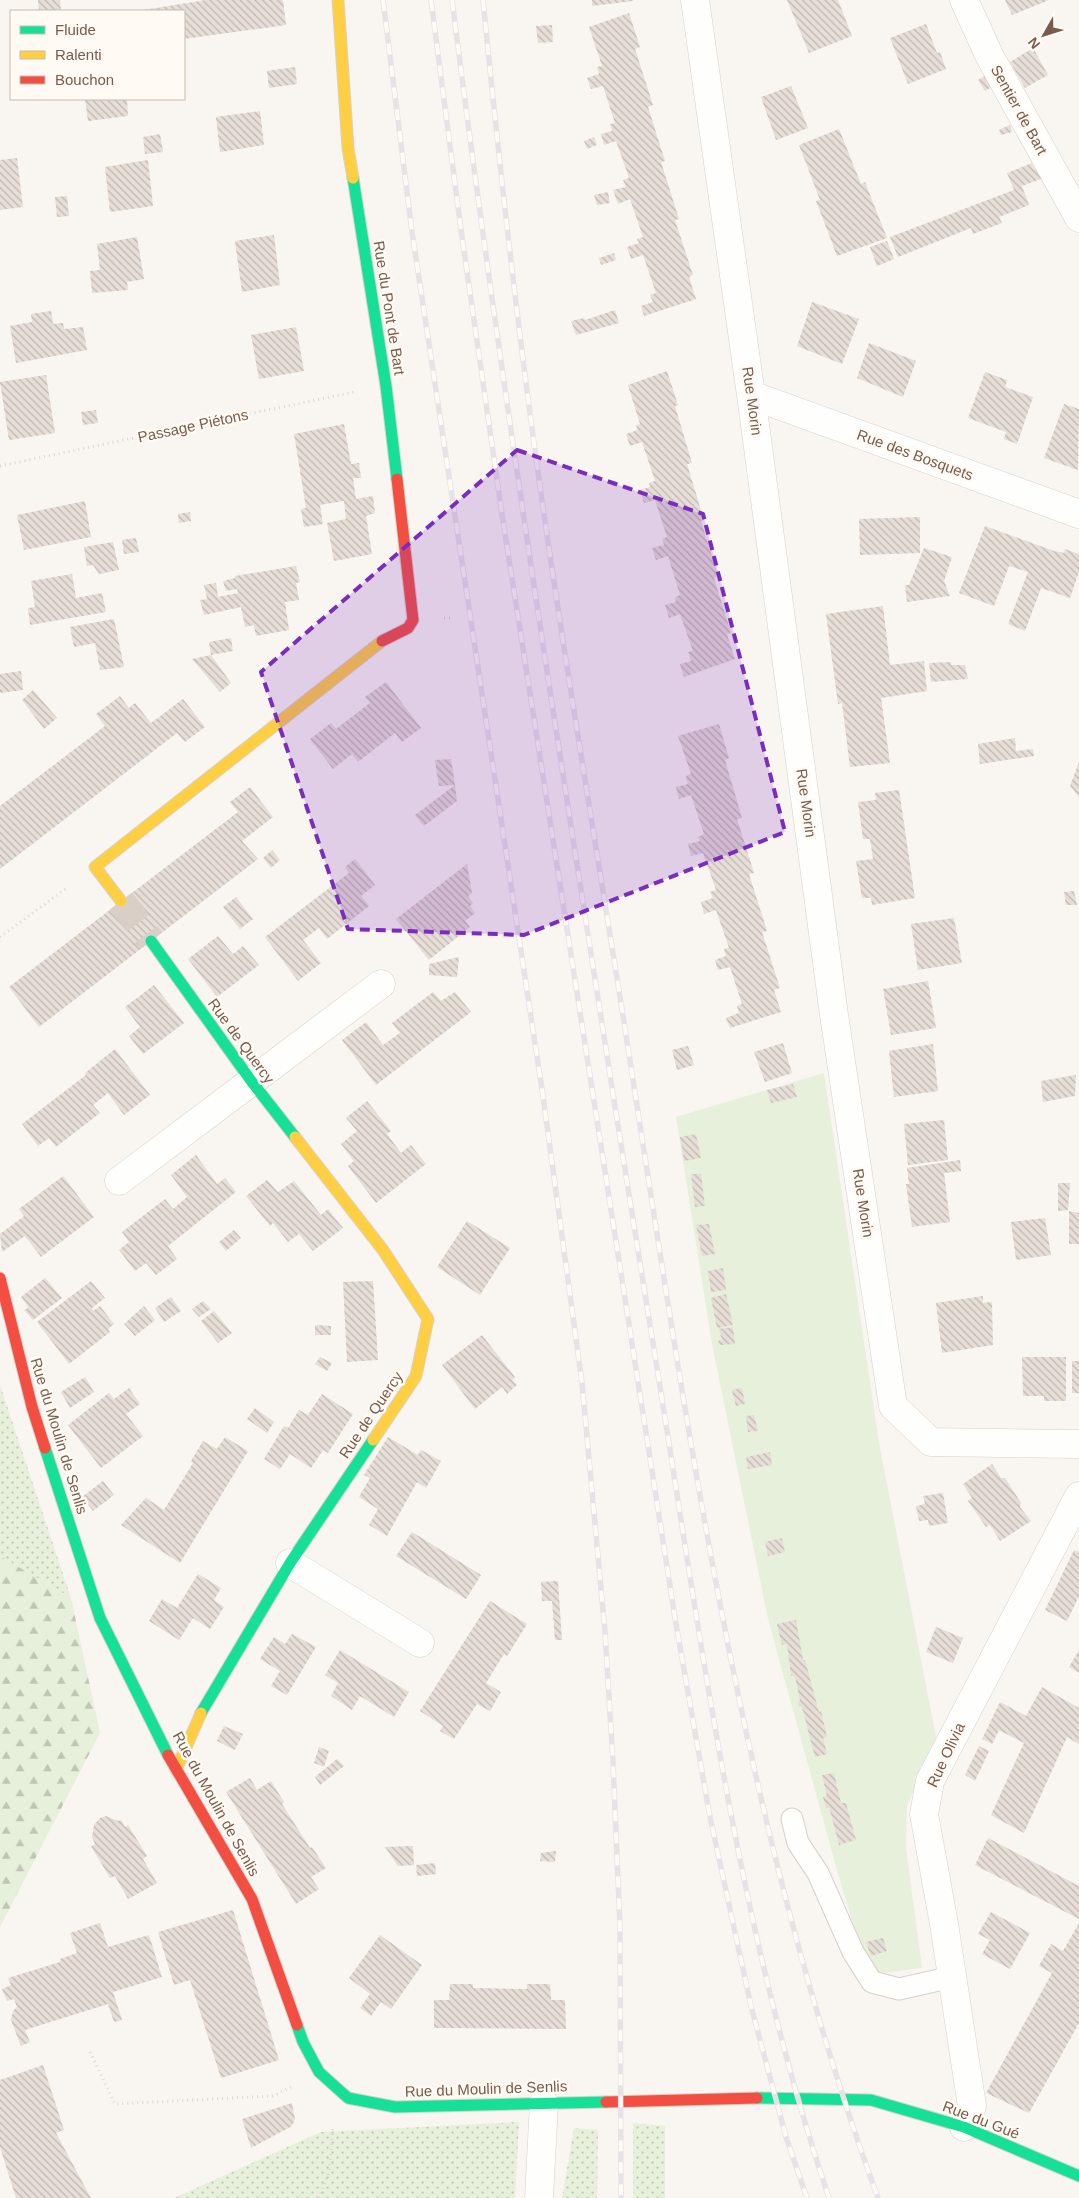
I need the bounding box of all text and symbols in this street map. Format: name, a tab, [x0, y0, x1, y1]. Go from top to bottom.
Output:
legend	[10, 10, 185, 100]
north arrow	[1019, 10, 1069, 60]
text: Fluide	[55, 21, 96, 38]
text: N	[1024, 34, 1043, 52]
text: Ralenti	[55, 46, 102, 63]
street label: Sentier de Bart	[988, 62, 1052, 158]
text: Bouchon	[55, 71, 114, 88]
street label: Rue du Pont de Bart	[370, 239, 409, 377]
street label: Rue Morin	[739, 365, 766, 436]
street label: Passage Piétons	[136, 405, 250, 446]
street label: Rue des Bosquets	[855, 426, 976, 483]
street label: Rue Morin	[793, 767, 820, 838]
street label: Rue de Quercy	[205, 995, 278, 1087]
street label: Rue Morin	[850, 1167, 877, 1238]
street label: Rue du Moulin de Senlis	[28, 1356, 91, 1516]
street label: Rue de Quercy	[335, 1368, 406, 1461]
street label: Rue Olivia	[923, 1719, 968, 1790]
street label: Rue du Moulin de Senlis	[170, 1729, 263, 1879]
street label: Rue du Moulin de Senlis	[404, 2077, 568, 2100]
street label: Rue du Gué	[940, 2097, 1022, 2142]

